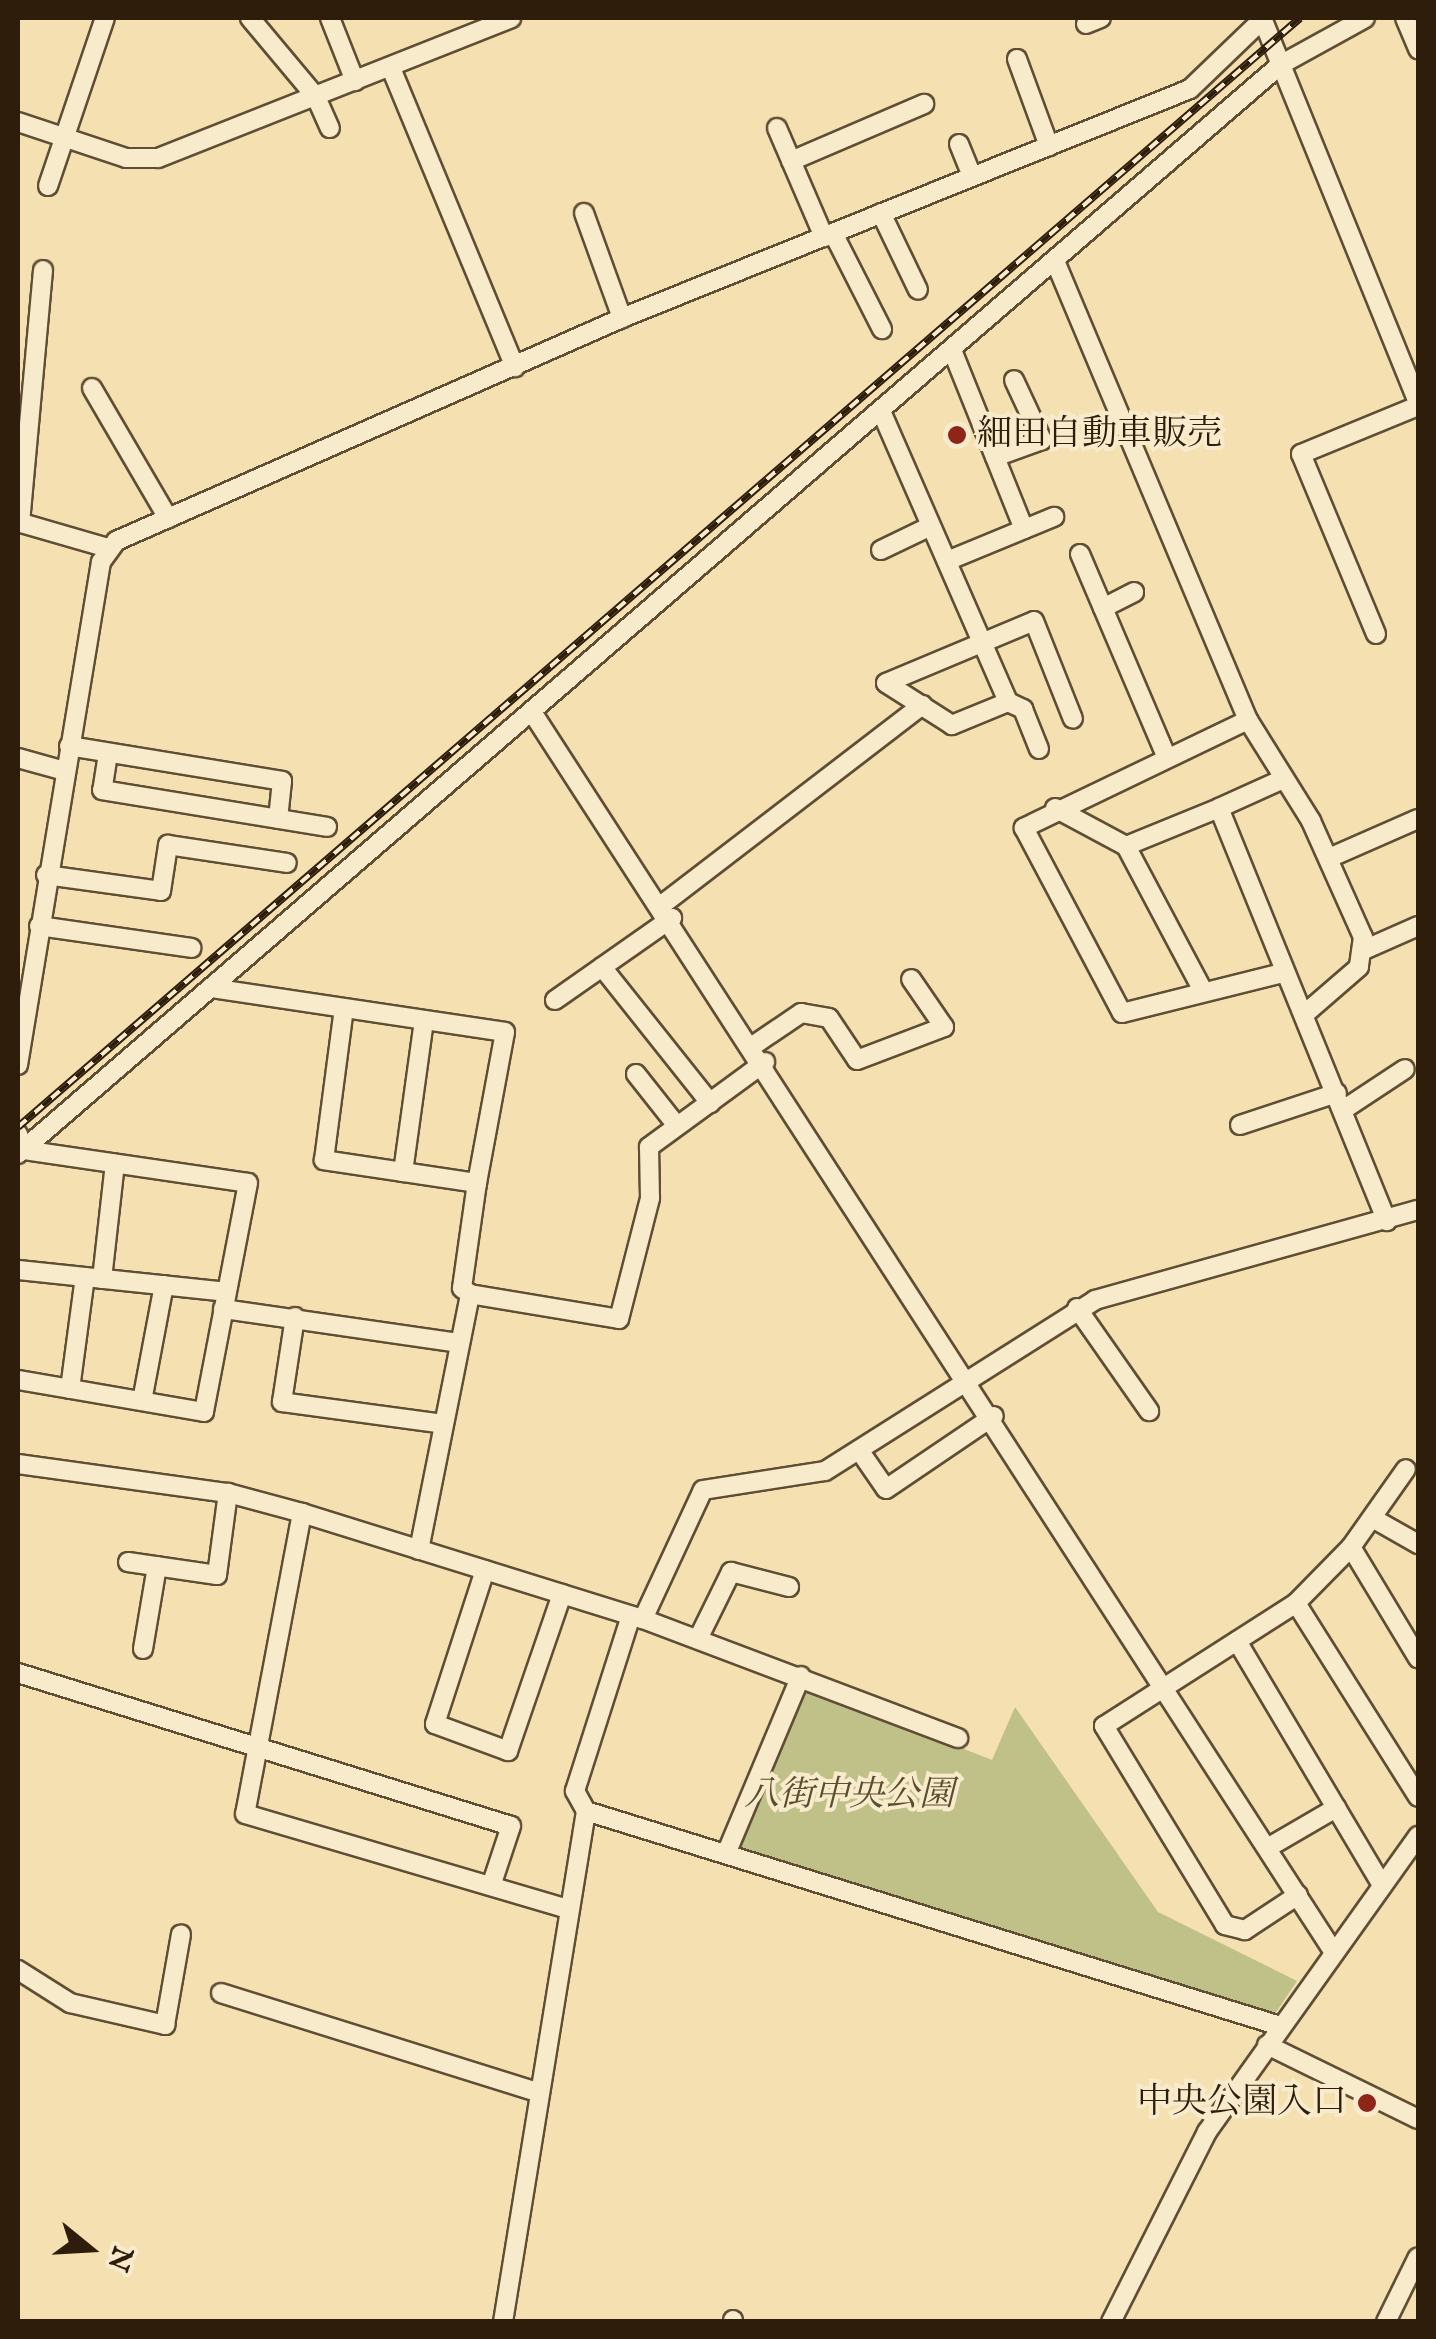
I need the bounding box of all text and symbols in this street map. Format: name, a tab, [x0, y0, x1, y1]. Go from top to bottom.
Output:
place label: 細田自動車販売	[977, 414, 1222, 456]
marker: 細田自動車販売	[946, 424, 968, 446]
park label: 八街中央公園	[744, 1775, 954, 1817]
place label: 中央公園入口	[1137, 2082, 1347, 2124]
marker: 中央公園入口	[1356, 2092, 1378, 2114]
north arrow	[40, 2199, 140, 2299]
text: N	[99, 2241, 139, 2275]

